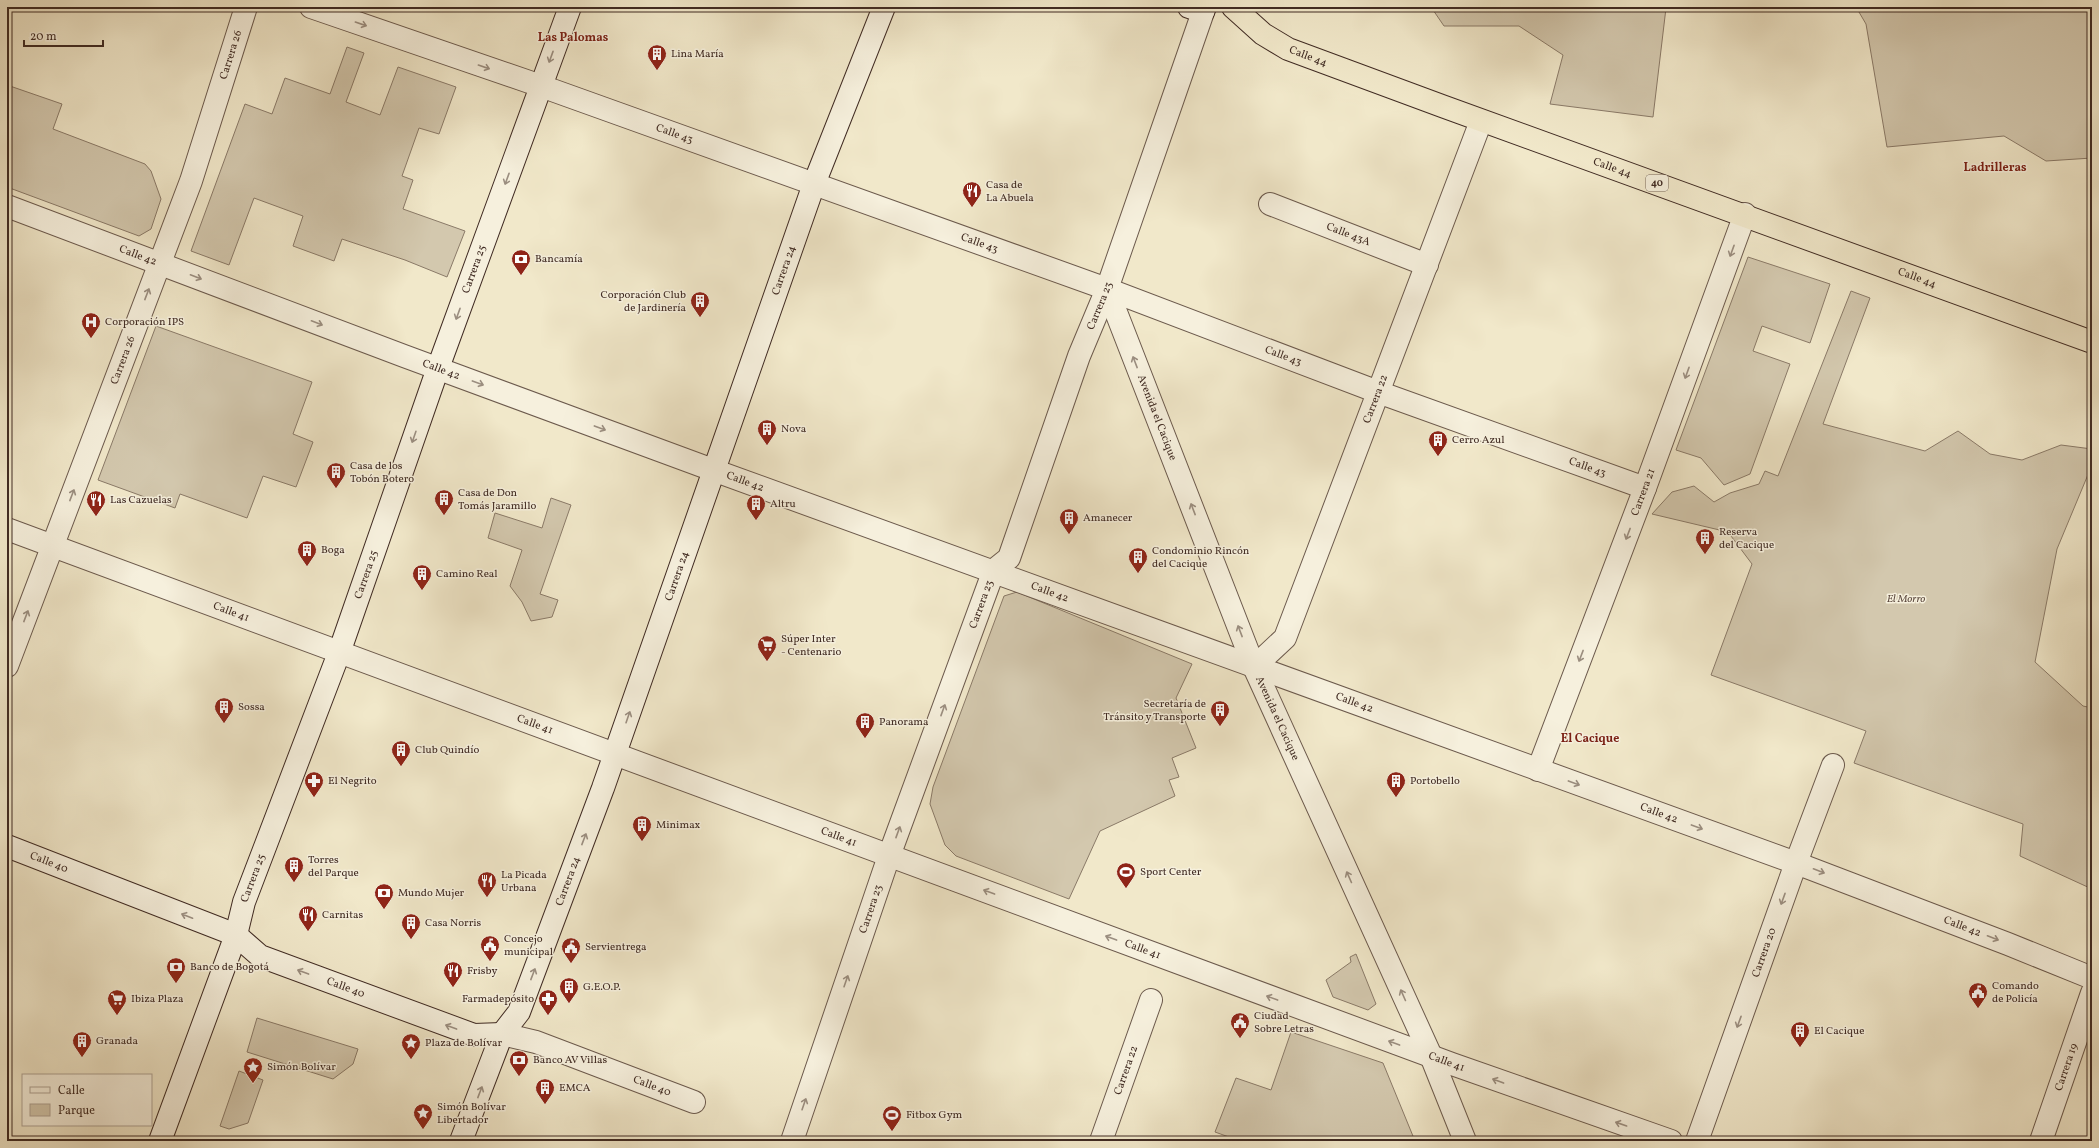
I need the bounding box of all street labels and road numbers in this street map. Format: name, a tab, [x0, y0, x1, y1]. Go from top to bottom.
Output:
street label: Carrera 26	[216, 28, 246, 81]
street label: Calle 44	[1287, 43, 1330, 71]
street label: Calle 43	[654, 120, 695, 148]
street label: Calle 44	[1591, 154, 1634, 182]
road number: 40	[1646, 175, 1668, 191]
street label: Calle 43A	[1324, 219, 1373, 250]
street label: Calle 43	[959, 230, 1000, 257]
street label: Calle 42	[117, 242, 159, 269]
street label: Carrera 25	[458, 243, 490, 295]
street label: Carrera 24	[768, 243, 800, 297]
street label: Calle 44	[1896, 264, 1939, 292]
street label: Carrera 23	[1083, 280, 1116, 332]
street label: Carrera 26	[107, 333, 139, 387]
street label: Calle 43	[1263, 342, 1304, 370]
street label: Calle 42	[420, 356, 462, 384]
street label: Carrera 22	[1359, 372, 1392, 426]
street label: Avenida el Cacique	[1134, 373, 1180, 463]
street label: Calle 43	[1567, 454, 1608, 481]
street label: Carrera 21	[1628, 466, 1659, 518]
street label: Calle 42	[724, 468, 766, 495]
street label: Carrera 25	[351, 548, 382, 601]
street label: Carrera 24	[661, 549, 693, 603]
street label: Carrera 23	[966, 578, 997, 631]
street label: Calle 42	[1029, 578, 1071, 606]
street label: Calle 41	[211, 598, 251, 626]
street label: Avenida el Cacique	[1252, 674, 1303, 763]
street label: Calle 42	[1333, 689, 1375, 716]
street label: Calle 41	[515, 711, 555, 738]
street label: Calle 42	[1638, 800, 1680, 827]
street label: Calle 41	[819, 823, 859, 851]
street label: Calle 40	[28, 848, 70, 877]
street label: Carrera 25	[237, 852, 269, 905]
street label: Carrera 24	[552, 854, 584, 908]
street label: Carrera 23	[856, 882, 886, 935]
street label: Calle 42	[1941, 913, 1983, 941]
street label: Carrera 20	[1748, 925, 1780, 980]
street label: Calle 41	[1122, 936, 1163, 963]
street label: Calle 40	[325, 974, 367, 1002]
street label: Carrera 19	[2051, 1041, 2082, 1093]
street label: Carrera 22	[1110, 1044, 1142, 1097]
street label: Calle 41	[1426, 1048, 1467, 1075]
street label: Calle 40	[631, 1072, 674, 1100]

